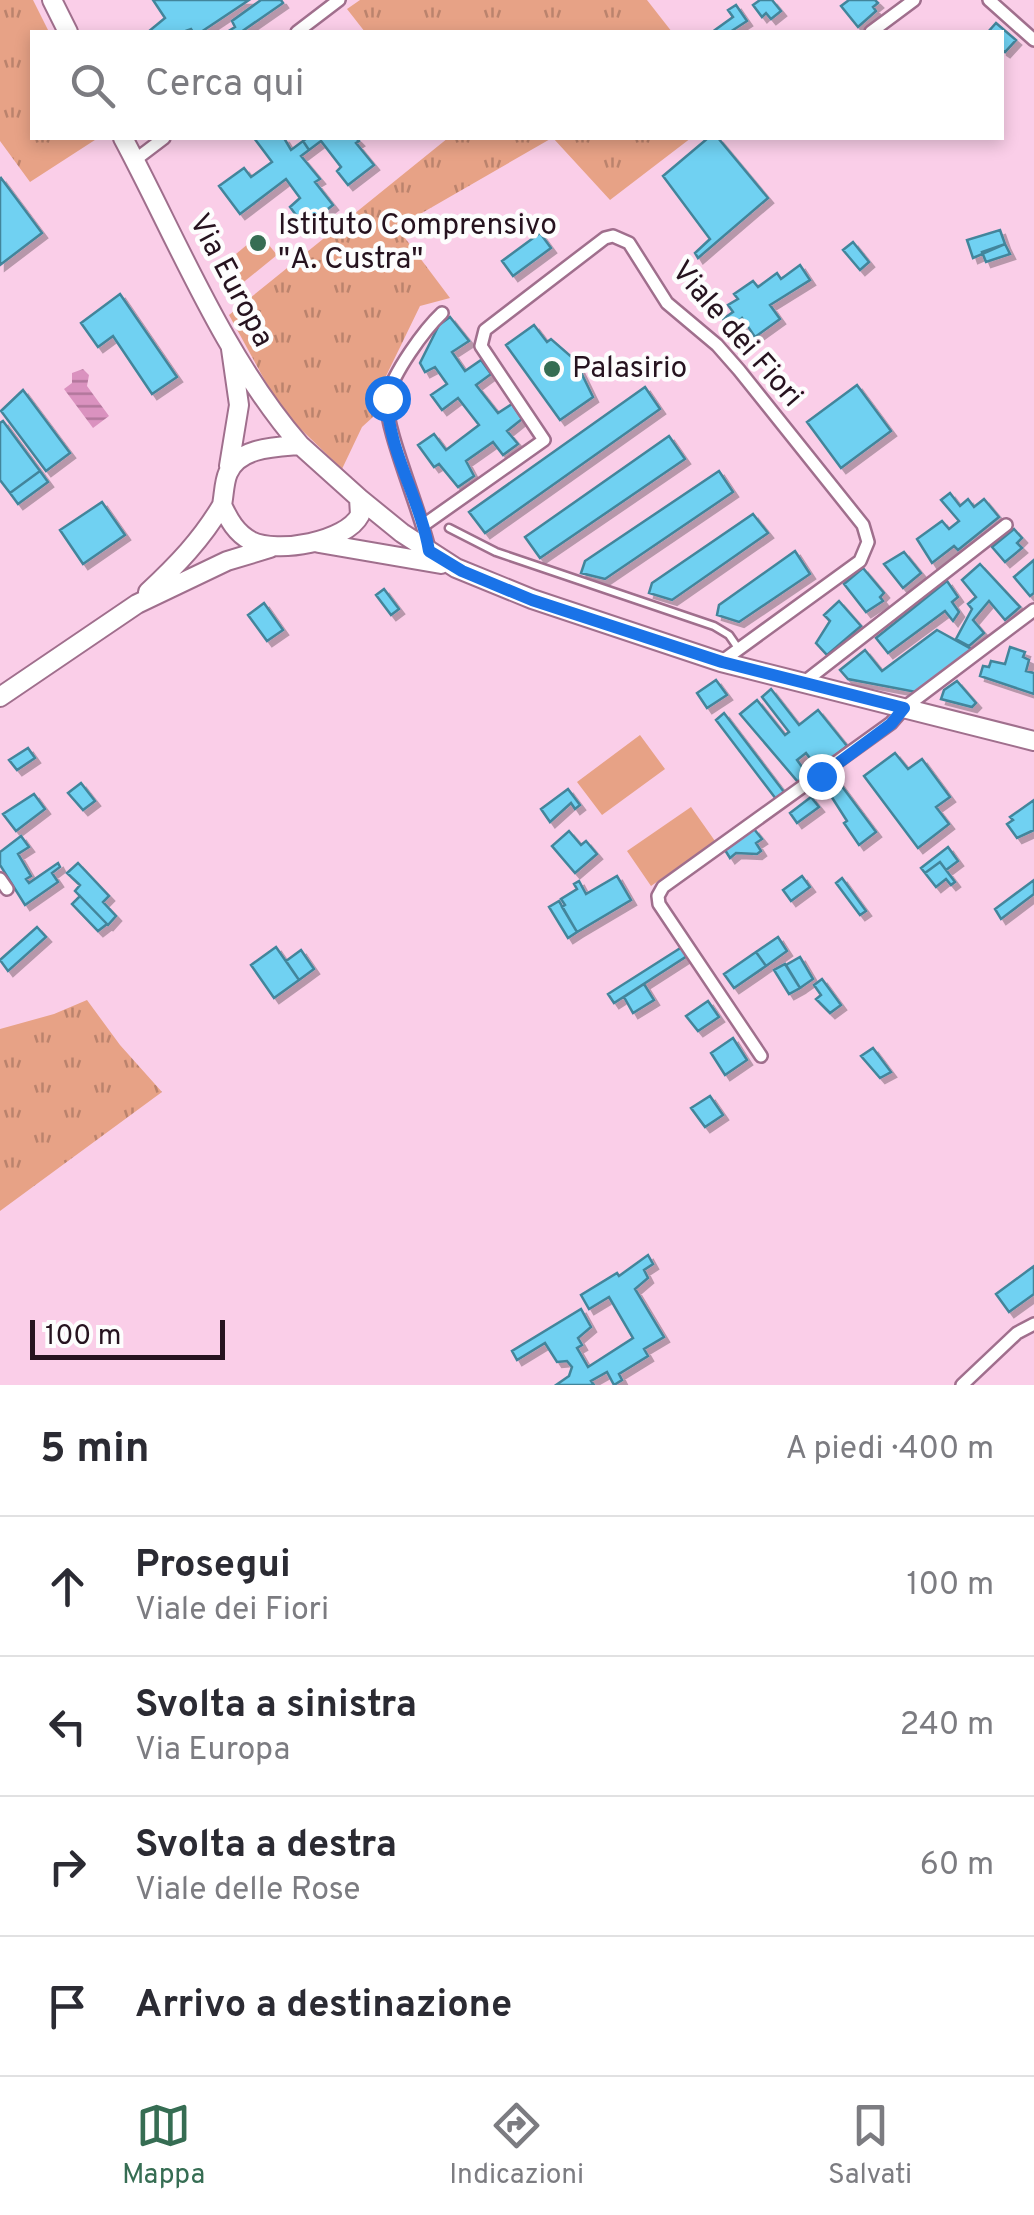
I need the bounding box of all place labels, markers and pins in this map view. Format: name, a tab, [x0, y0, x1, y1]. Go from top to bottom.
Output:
place label: Istituto Comprensivo "A. Custra"	[278, 208, 557, 279]
marker: Istituto Comprensivo "A. Custra"	[247, 232, 269, 254]
place label: Palasirio	[572, 351, 687, 388]
marker: Palasirio	[541, 358, 563, 380]

